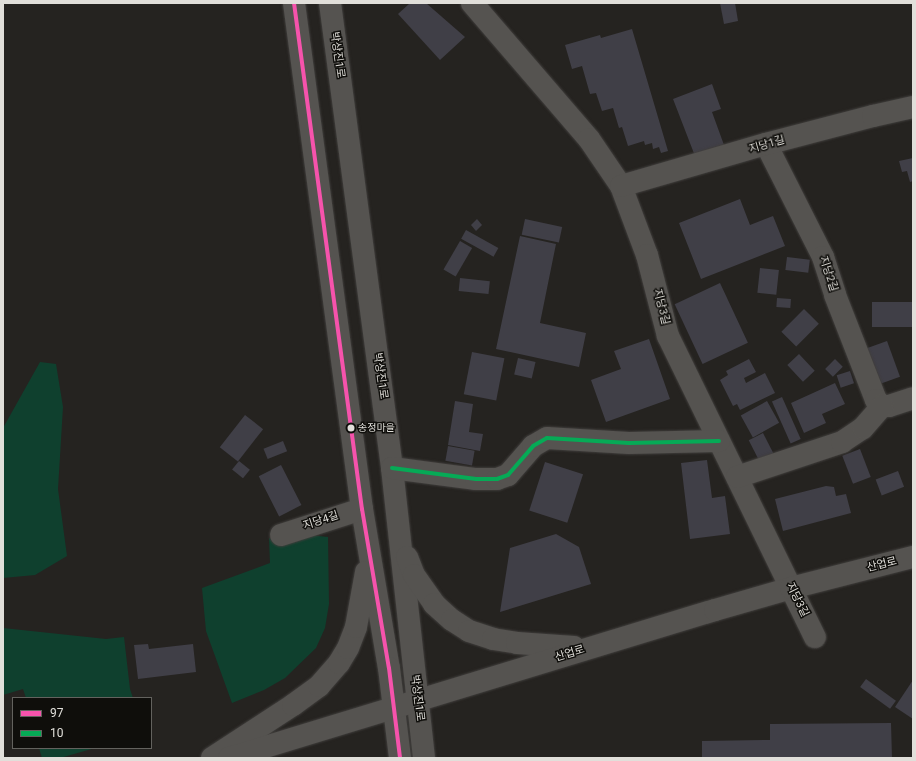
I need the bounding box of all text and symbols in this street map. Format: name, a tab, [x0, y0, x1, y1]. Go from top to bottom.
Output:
street label: 박상진1로	[327, 31, 347, 79]
street label: 지당1길	[748, 134, 786, 156]
street label: 지당2길	[816, 255, 840, 293]
street label: 지당3길	[650, 288, 672, 326]
street label: 박상진1로	[370, 352, 390, 400]
place label: 송정마을	[358, 422, 395, 434]
marker: 송정마을	[346, 423, 356, 433]
street label: 지당4길	[302, 509, 340, 533]
street label: 산업로	[866, 555, 898, 575]
street label: 지당3길	[783, 581, 811, 619]
street label: 산업로	[554, 643, 586, 665]
street label: 박상진1로	[408, 674, 426, 722]
legend	[12, 697, 152, 749]
text: 97	[50, 706, 64, 720]
text: 10	[50, 726, 64, 740]

